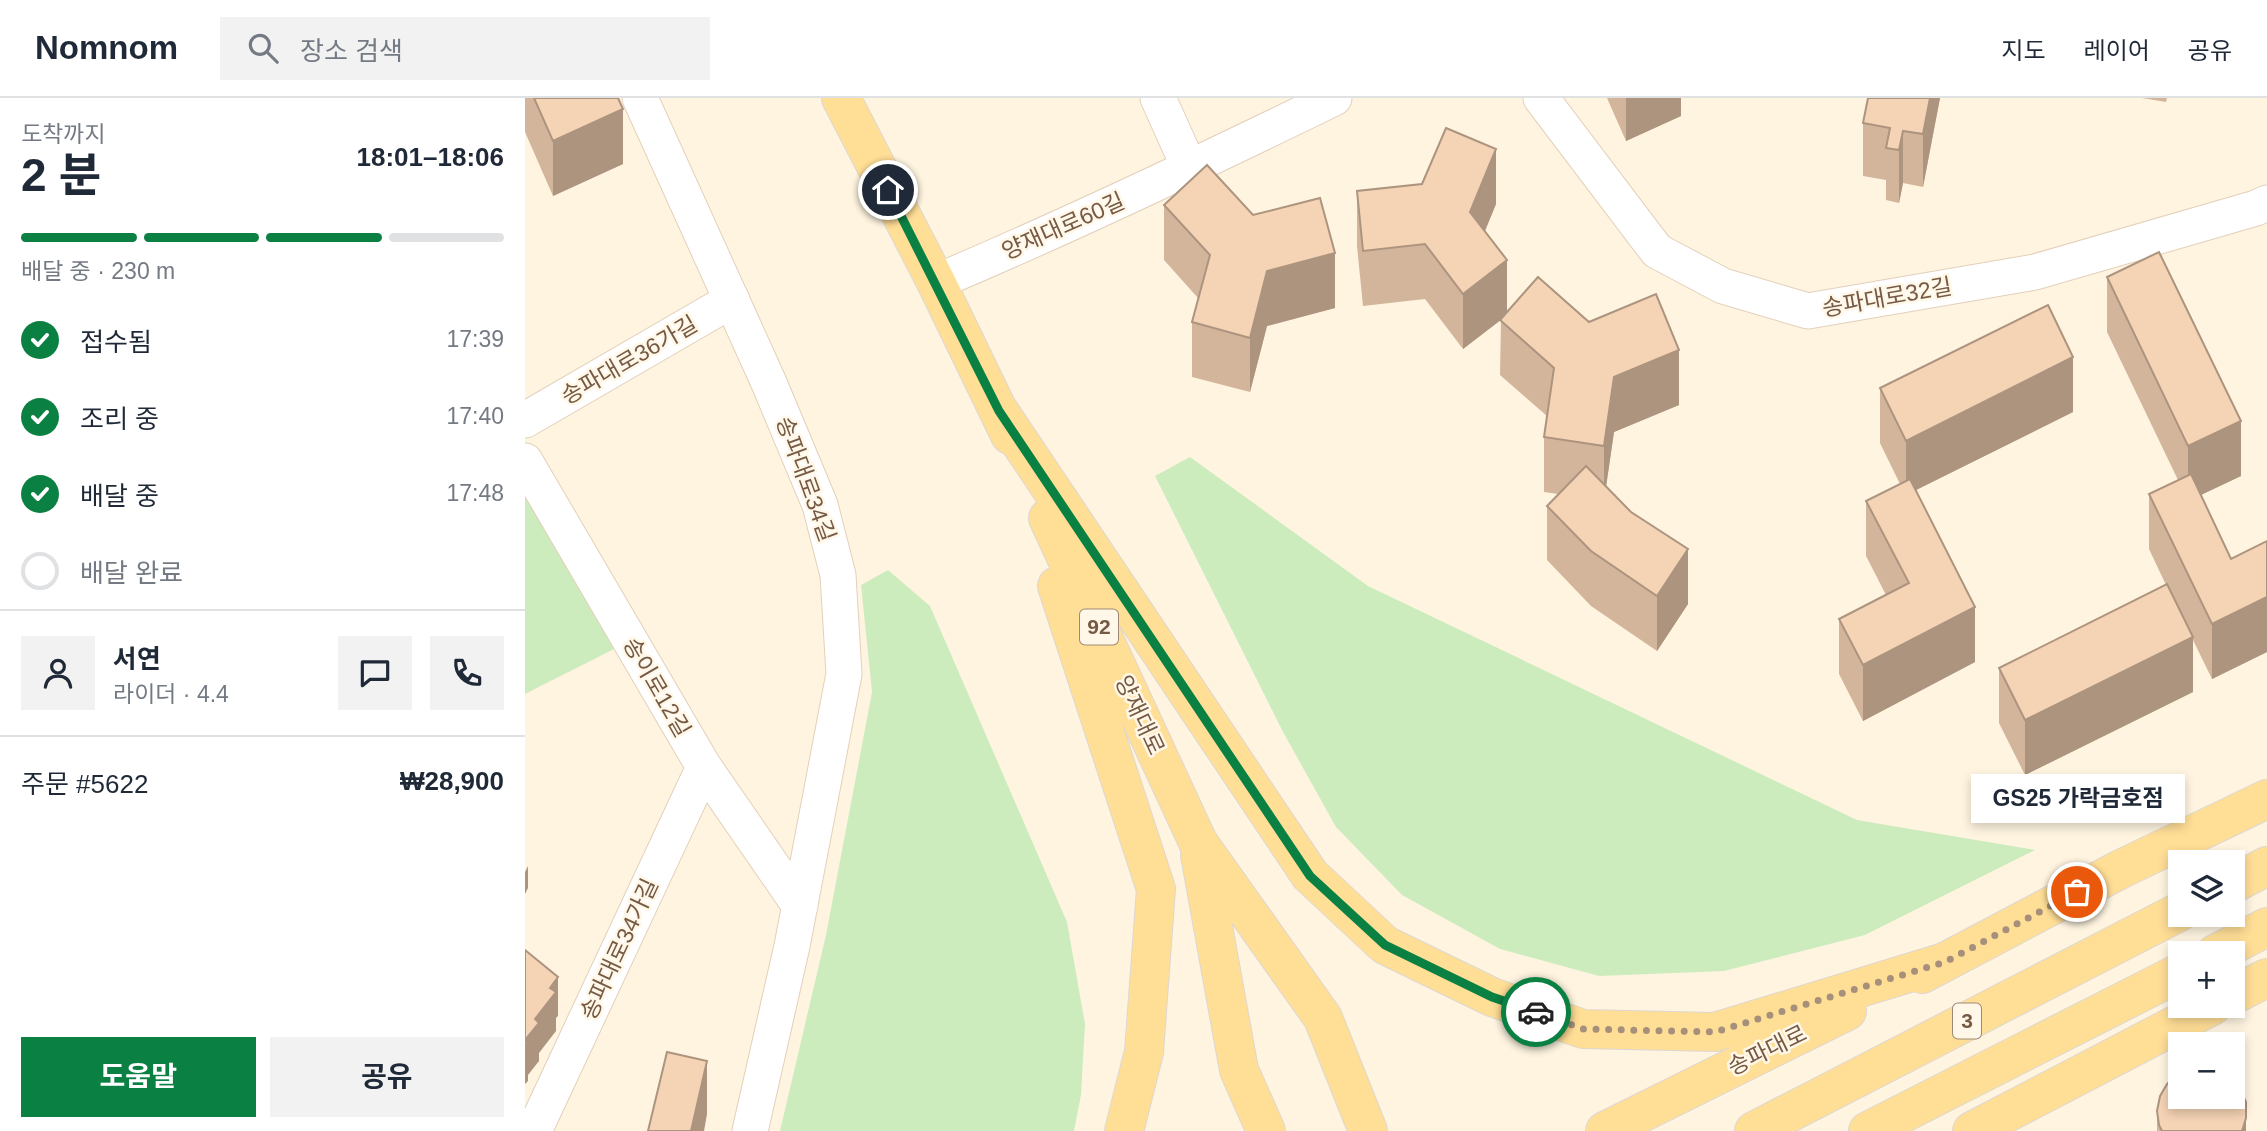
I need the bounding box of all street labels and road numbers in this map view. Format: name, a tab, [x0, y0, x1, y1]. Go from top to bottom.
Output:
street label: 양재대로60길	[998, 187, 1128, 265]
street label: 송파대로32길	[1820, 273, 1954, 321]
street label: 송파대로36가길	[556, 311, 702, 409]
street label: 송파대로34길	[771, 413, 841, 545]
road number: 92	[1080, 610, 1118, 644]
street label: 송이로12길	[618, 633, 696, 741]
street label: 양재대로	[1110, 671, 1170, 759]
street label: 송파대로34가길	[575, 874, 663, 1024]
road number: 3	[1953, 1004, 1981, 1038]
street label: 송파대로	[1723, 1020, 1811, 1080]

